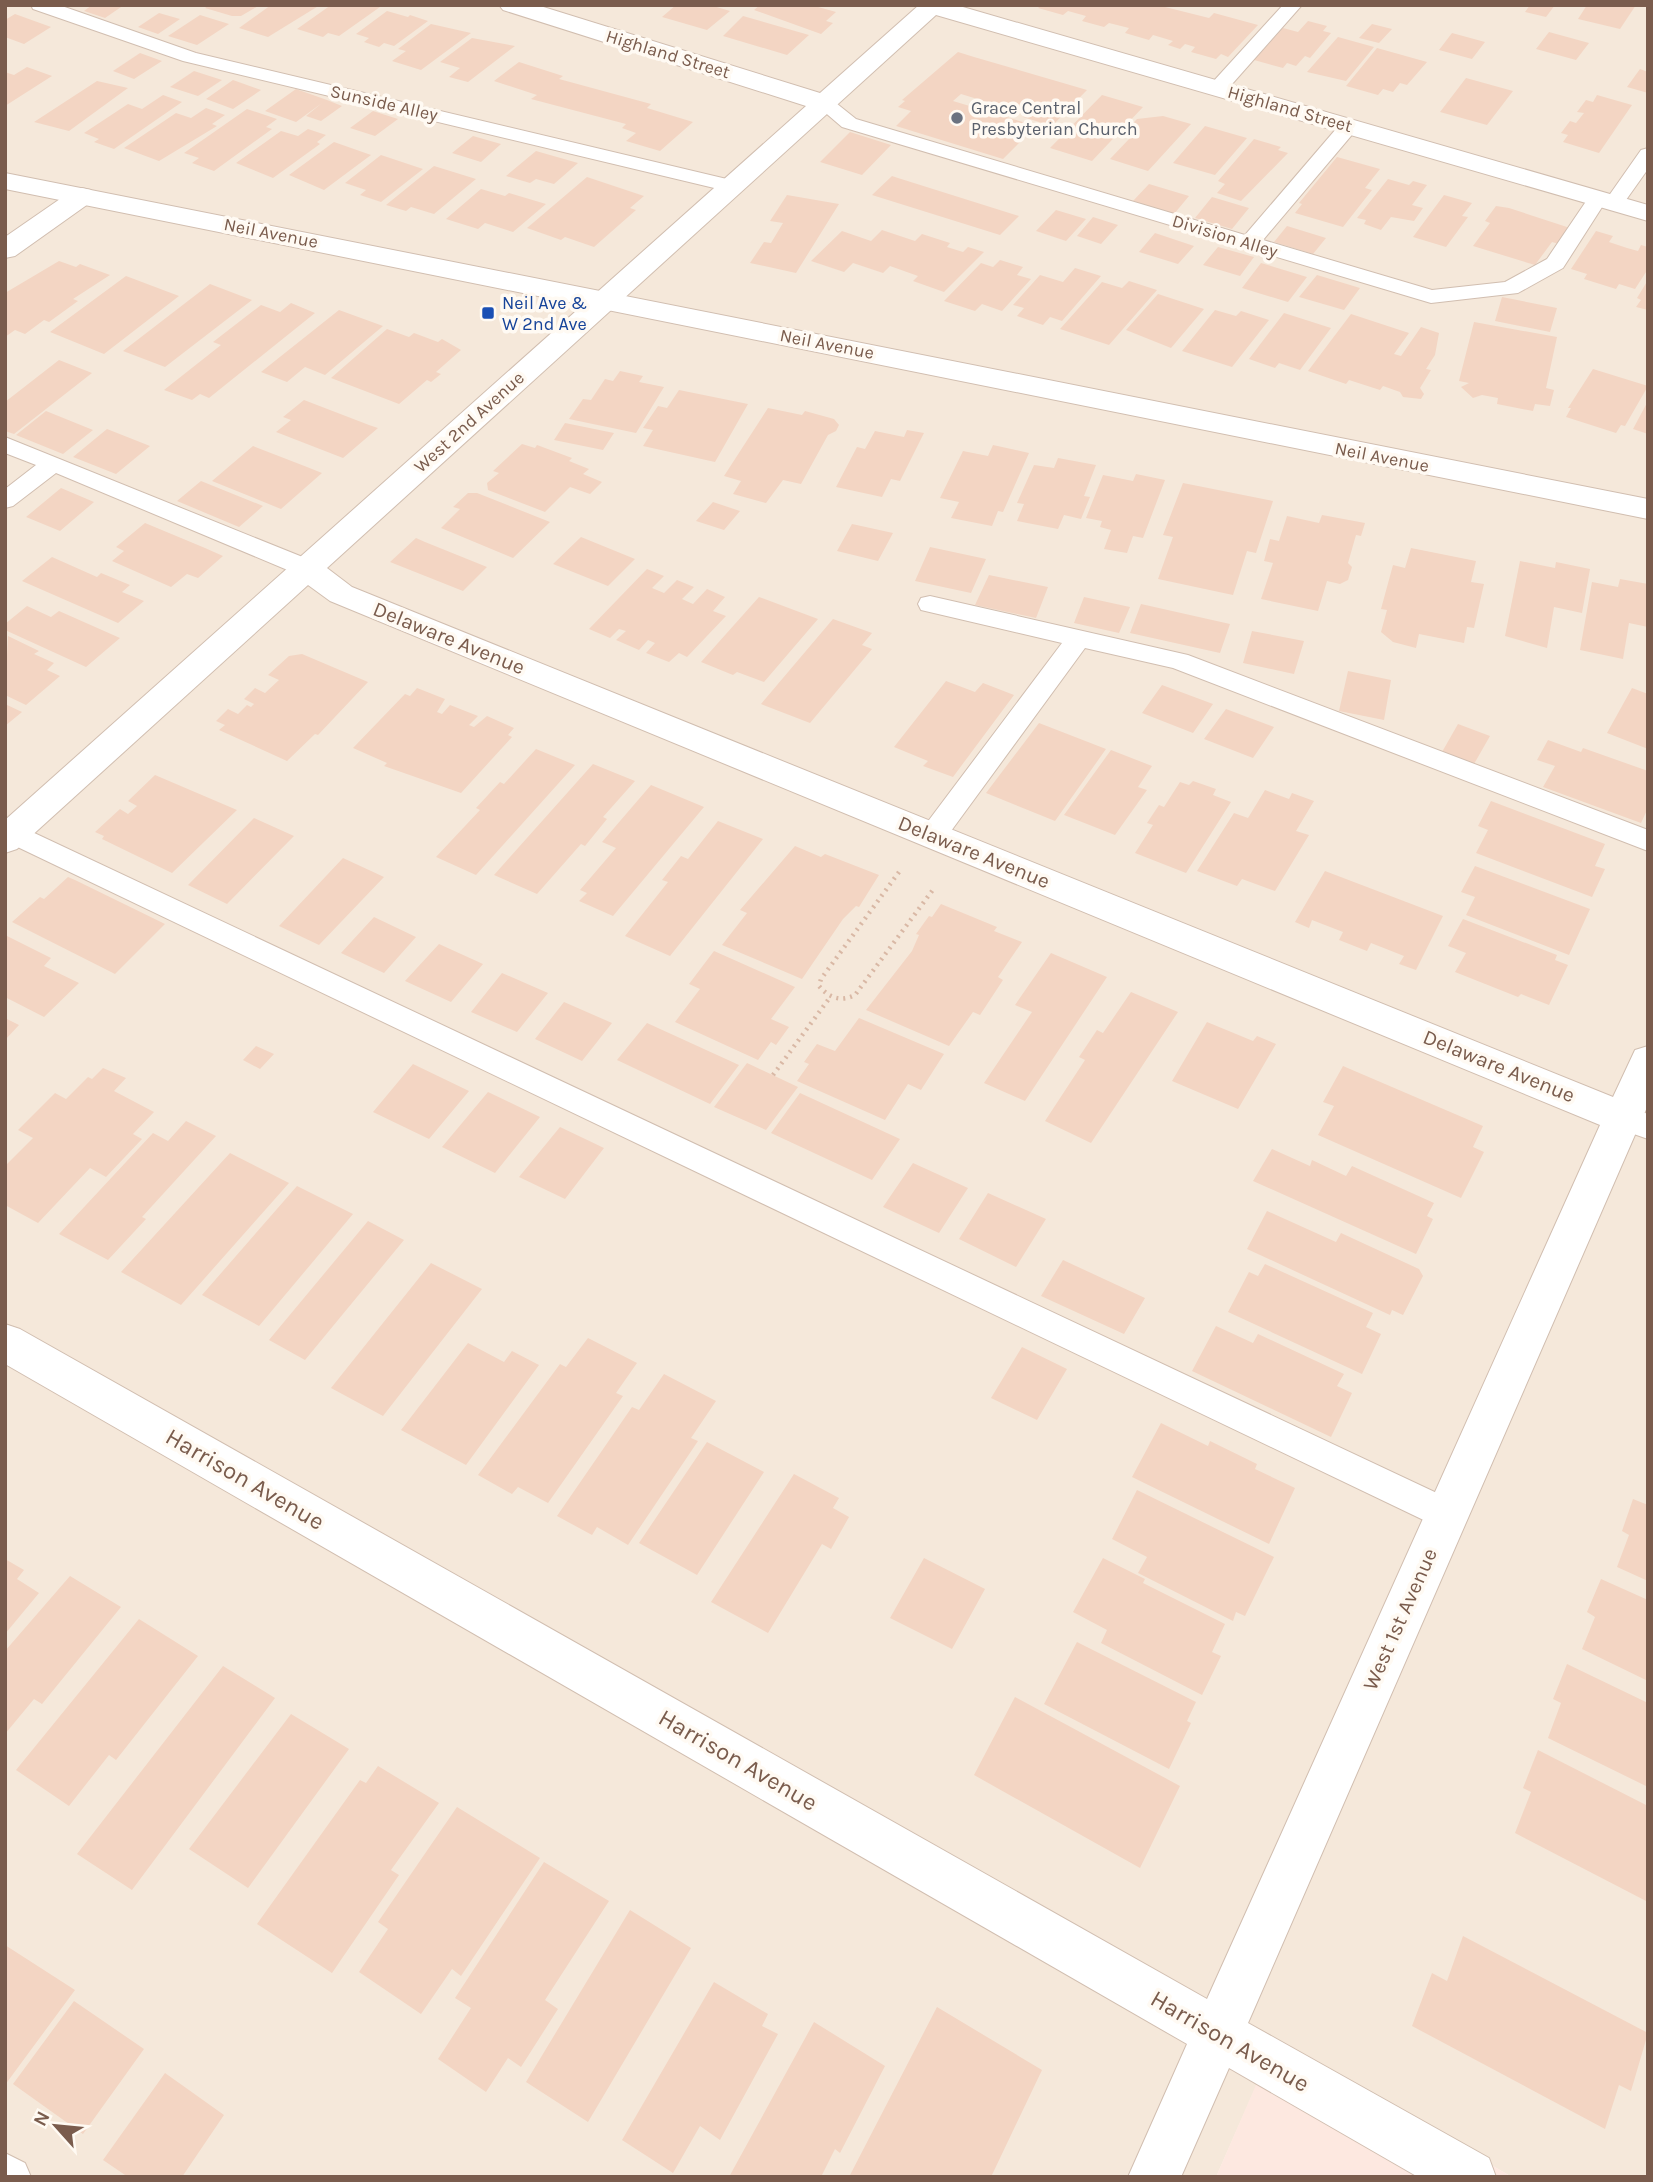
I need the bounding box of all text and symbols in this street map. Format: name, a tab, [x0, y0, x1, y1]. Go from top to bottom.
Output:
street label: Highland Street	[603, 25, 733, 83]
street label: Sunside Alley	[328, 80, 441, 126]
street label: Highland Street	[1225, 81, 1355, 137]
place label: Grace Central Presbyterian Church	[971, 97, 1138, 140]
marker: Grace Central Presbyterian Church	[949, 110, 965, 126]
street label: Division Alley	[1169, 209, 1281, 263]
street label: Neil Avenue	[222, 213, 320, 253]
place label: Neil Ave & W 2nd Ave	[502, 292, 587, 335]
marker: Neil Ave & W 2nd Ave	[480, 305, 496, 321]
street label: Neil Avenue	[778, 324, 876, 364]
street label: West 2nd Avenue	[409, 367, 529, 477]
street label: Neil Avenue	[1333, 437, 1431, 477]
street label: Delaware Avenue	[370, 597, 528, 679]
street label: Delaware Avenue	[895, 811, 1053, 893]
street label: Delaware Avenue	[1420, 1025, 1578, 1107]
street label: Harrison Avenue	[161, 1422, 329, 1536]
street label: West 1st Avenue	[1358, 1544, 1442, 1694]
street label: Harrison Avenue	[654, 1703, 822, 1817]
street label: Harrison Avenue	[1146, 1984, 1314, 2098]
north arrow	[21, 2091, 91, 2161]
text: N	[29, 2108, 55, 2130]

